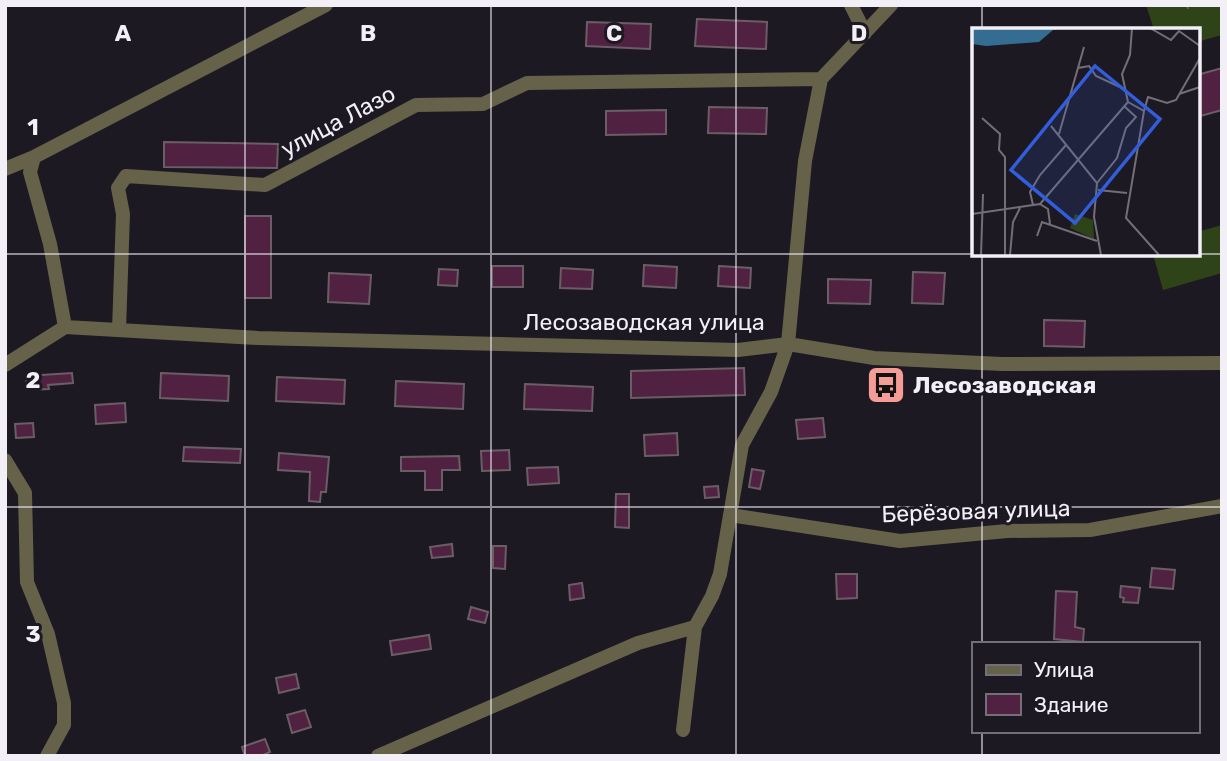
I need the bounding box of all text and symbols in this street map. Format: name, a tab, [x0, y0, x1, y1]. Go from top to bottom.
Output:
text: A	[115, 19, 132, 47]
text: B	[360, 19, 376, 47]
text: C	[606, 19, 622, 47]
text: D	[851, 19, 867, 47]
inset map	[972, 28, 1199, 256]
street label: улица Лазо	[276, 79, 400, 163]
text: 1	[27, 113, 39, 141]
street label: Лесозаводская улица	[523, 308, 765, 336]
bus stop icon: Лесозаводская	[865, 364, 907, 406]
text: 2	[26, 366, 40, 394]
place label: Лесозаводская	[913, 371, 1096, 399]
street label: Берёзовая улица	[881, 494, 1071, 528]
text: 3	[25, 620, 41, 648]
legend	[972, 642, 1199, 733]
text: Улица	[1034, 657, 1094, 682]
text: Здание	[1034, 692, 1109, 717]

